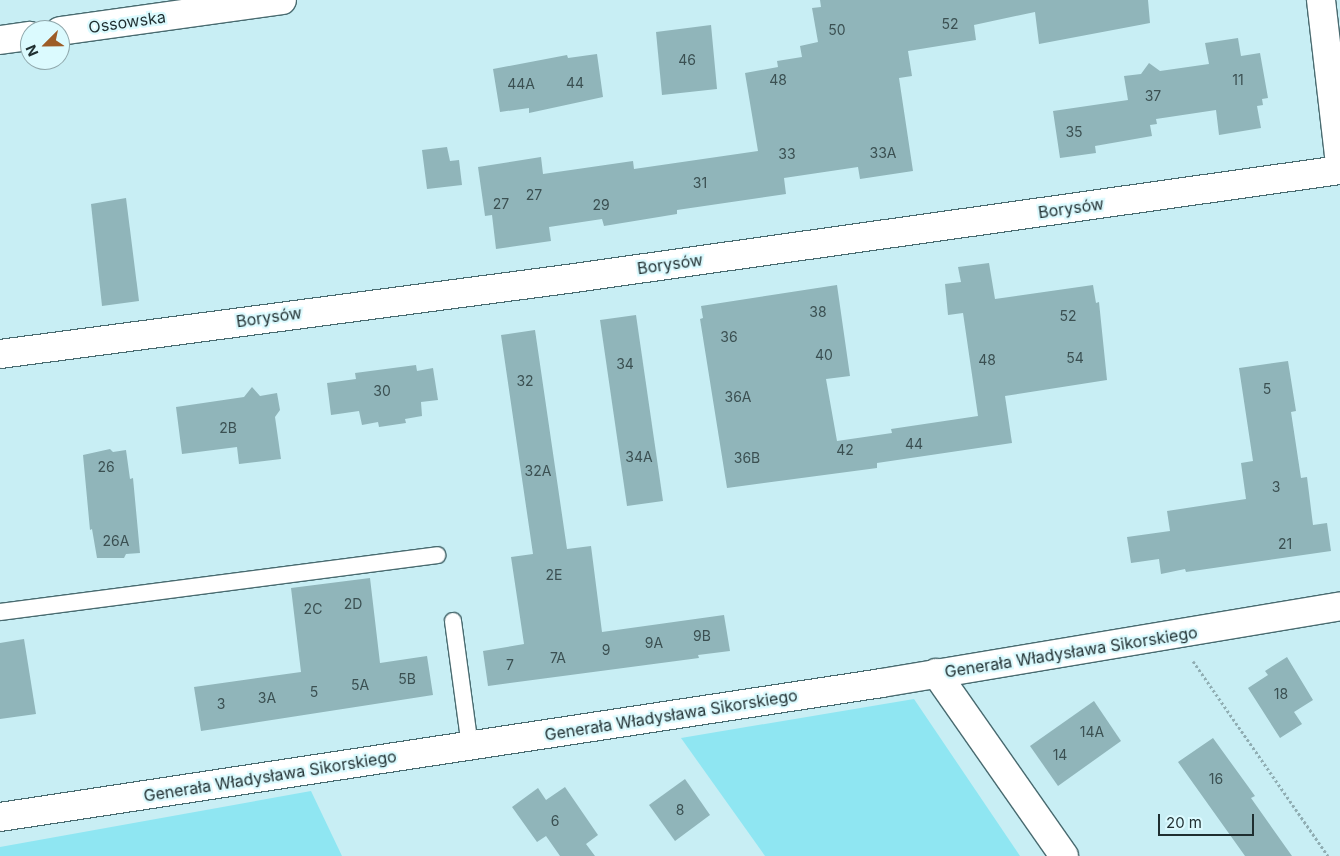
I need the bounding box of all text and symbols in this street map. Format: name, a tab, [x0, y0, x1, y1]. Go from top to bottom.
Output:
street label: Ossowska	[87, 7, 167, 37]
house number: 52	[941, 16, 959, 32]
north arrow	[20, 20, 70, 70]
house number: 50	[828, 22, 846, 38]
text: N	[22, 42, 42, 59]
house number: 46	[678, 52, 696, 68]
house number: 48	[769, 72, 787, 88]
house number: 11	[1232, 72, 1244, 88]
house number: 44	[566, 75, 584, 91]
house number: 44A	[507, 76, 535, 92]
house number: 37	[1145, 88, 1161, 104]
house number: 35	[1065, 124, 1083, 140]
house number: 33A	[870, 145, 896, 161]
house number: 33	[778, 146, 796, 162]
house number: 31	[693, 175, 707, 191]
house number: 27	[526, 187, 542, 203]
street label: Borysów	[1037, 194, 1105, 222]
house number: 27	[493, 196, 509, 212]
house number: 29	[592, 197, 610, 213]
street label: Borysów	[636, 250, 704, 278]
street label: Borysów	[235, 303, 303, 331]
house number: 38	[809, 304, 827, 320]
house number: 52	[1059, 308, 1077, 324]
house number: 36	[720, 329, 738, 345]
house number: 40	[815, 347, 833, 363]
house number: 54	[1066, 350, 1084, 366]
house number: 48	[978, 352, 996, 368]
house number: 34	[616, 356, 634, 372]
house number: 32	[516, 373, 534, 389]
house number: 5	[1263, 381, 1271, 397]
house number: 30	[373, 383, 391, 399]
house number: 36A	[725, 389, 751, 405]
house number: 2B	[219, 420, 237, 436]
house number: 44	[905, 436, 923, 452]
house number: 42	[836, 442, 854, 458]
house number: 34A	[625, 449, 653, 465]
house number: 36B	[734, 450, 760, 466]
house number: 26	[97, 459, 115, 475]
house number: 32A	[525, 463, 551, 479]
house number: 3	[1272, 479, 1280, 495]
house number: 26A	[103, 533, 129, 549]
house number: 21	[1278, 536, 1292, 552]
house number: 2E	[546, 567, 562, 583]
house number: 2D	[344, 596, 362, 612]
house number: 2C	[304, 601, 322, 617]
street label: Generała Władysława Sikorskiego	[943, 623, 1199, 681]
house number: 9B	[693, 628, 711, 644]
house number: 9A	[645, 635, 663, 651]
house number: 9	[602, 642, 610, 658]
house number: 7A	[550, 650, 566, 666]
house number: 7	[506, 657, 514, 673]
house number: 5B	[398, 671, 416, 687]
house number: 5A	[351, 677, 369, 693]
house number: 5	[310, 684, 318, 700]
street label: Generała Władysława Sikorskiego	[543, 686, 799, 744]
house number: 18	[1274, 686, 1288, 702]
house number: 3A	[258, 690, 276, 706]
house number: 3	[217, 696, 225, 712]
house number: 14A	[1080, 724, 1104, 740]
street label: Generała Władysława Sikorskiego	[142, 747, 398, 805]
house number: 14	[1053, 747, 1067, 763]
house number: 16	[1209, 771, 1223, 787]
house number: 8	[676, 802, 684, 818]
scale bar	[1160, 804, 1256, 836]
house number: 6	[551, 813, 559, 829]
text: 20 m	[1166, 813, 1202, 832]

